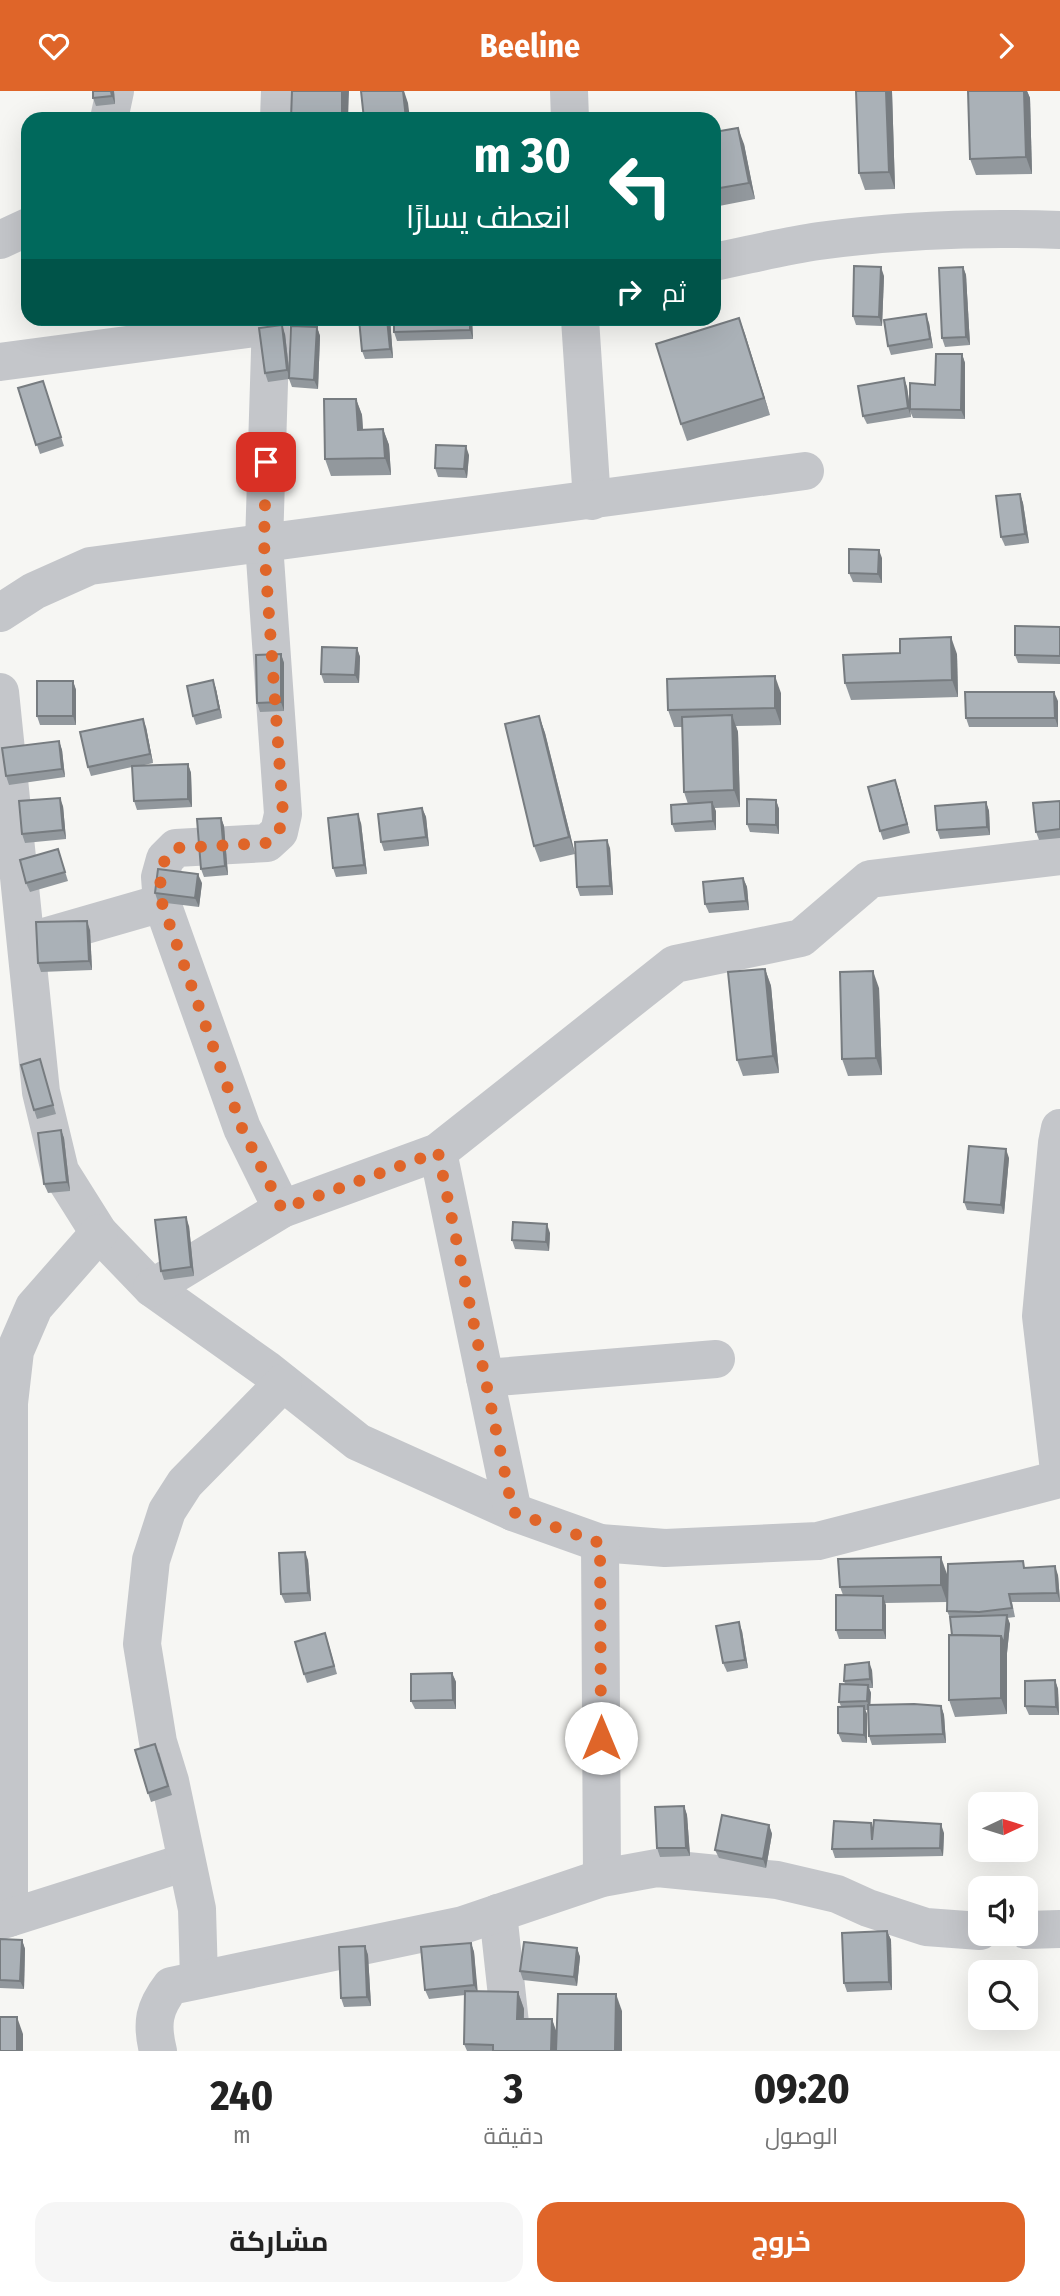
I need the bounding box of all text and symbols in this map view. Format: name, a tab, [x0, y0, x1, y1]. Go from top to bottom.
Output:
icon: heart	[35, 27, 73, 65]
text: Beeline	[480, 27, 580, 65]
icon: forward	[987, 27, 1025, 65]
text: 30 m	[473, 126, 571, 185]
icon: left	[595, 140, 686, 231]
text: انعطف يسارًا	[406, 198, 571, 236]
icon: right	[610, 273, 648, 311]
text: ثم	[662, 278, 686, 309]
pin	[236, 432, 296, 492]
icon: arrive	[247, 443, 285, 481]
position arrow	[564, 1701, 638, 1775]
north arrow	[968, 1792, 1038, 1862]
map controls	[968, 1792, 1038, 2030]
button: sound	[968, 1876, 1038, 1946]
button: search	[968, 1960, 1038, 2030]
text: 3	[503, 2064, 523, 2114]
text: 09:20	[754, 2064, 850, 2114]
text: 240	[210, 2071, 273, 2121]
text: m	[233, 2121, 251, 2149]
text: دقيقة	[484, 2122, 543, 2150]
text: الوصول	[765, 2122, 838, 2150]
button: مشاركة	[35, 2202, 523, 2282]
button: خروج	[537, 2202, 1025, 2282]

